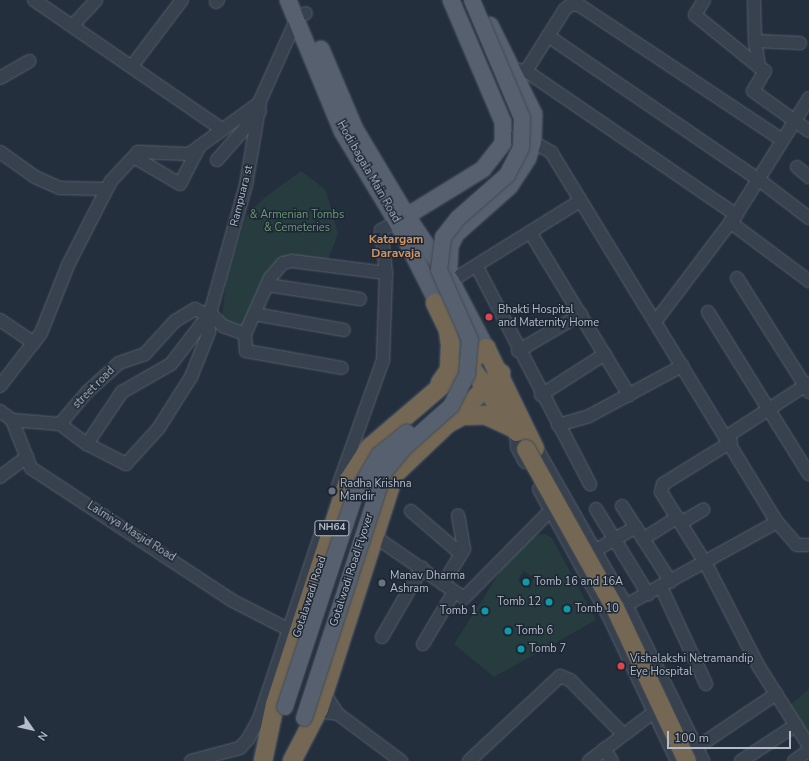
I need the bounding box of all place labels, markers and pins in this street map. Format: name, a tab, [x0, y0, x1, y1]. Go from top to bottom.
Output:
place label: Bhakti Hospital and Maternity Home	[498, 304, 599, 330]
marker: Bhakti Hospital and Maternity Home	[483, 311, 495, 323]
place label: Radha Krishna Mandir	[340, 478, 411, 504]
marker: Radha Krishna Mandir	[327, 486, 337, 496]
place label: Manav Dharma Ashram	[390, 570, 465, 596]
place label: Tomb 16 and 16A	[534, 575, 623, 589]
marker: Tomb 16 and 16A	[521, 577, 531, 587]
marker: Manav Dharma Ashram	[377, 578, 387, 588]
place label: Tomb 12	[497, 595, 541, 609]
marker: Tomb 12	[544, 597, 554, 607]
place label: Tomb 10	[575, 602, 619, 616]
place label: Tomb 1	[440, 604, 477, 618]
marker: Tomb 10	[562, 604, 572, 614]
marker: Tomb 1	[480, 606, 490, 616]
place label: Tomb 6	[516, 624, 553, 638]
marker: Tomb 6	[503, 626, 513, 636]
place label: Tomb 7	[529, 642, 566, 656]
marker: Tomb 7	[516, 644, 526, 654]
place label: Vishalakshi Netramandip Eye Hospital	[630, 653, 753, 679]
marker: Vishalakshi Netramandip Eye Hospital	[615, 660, 627, 672]

